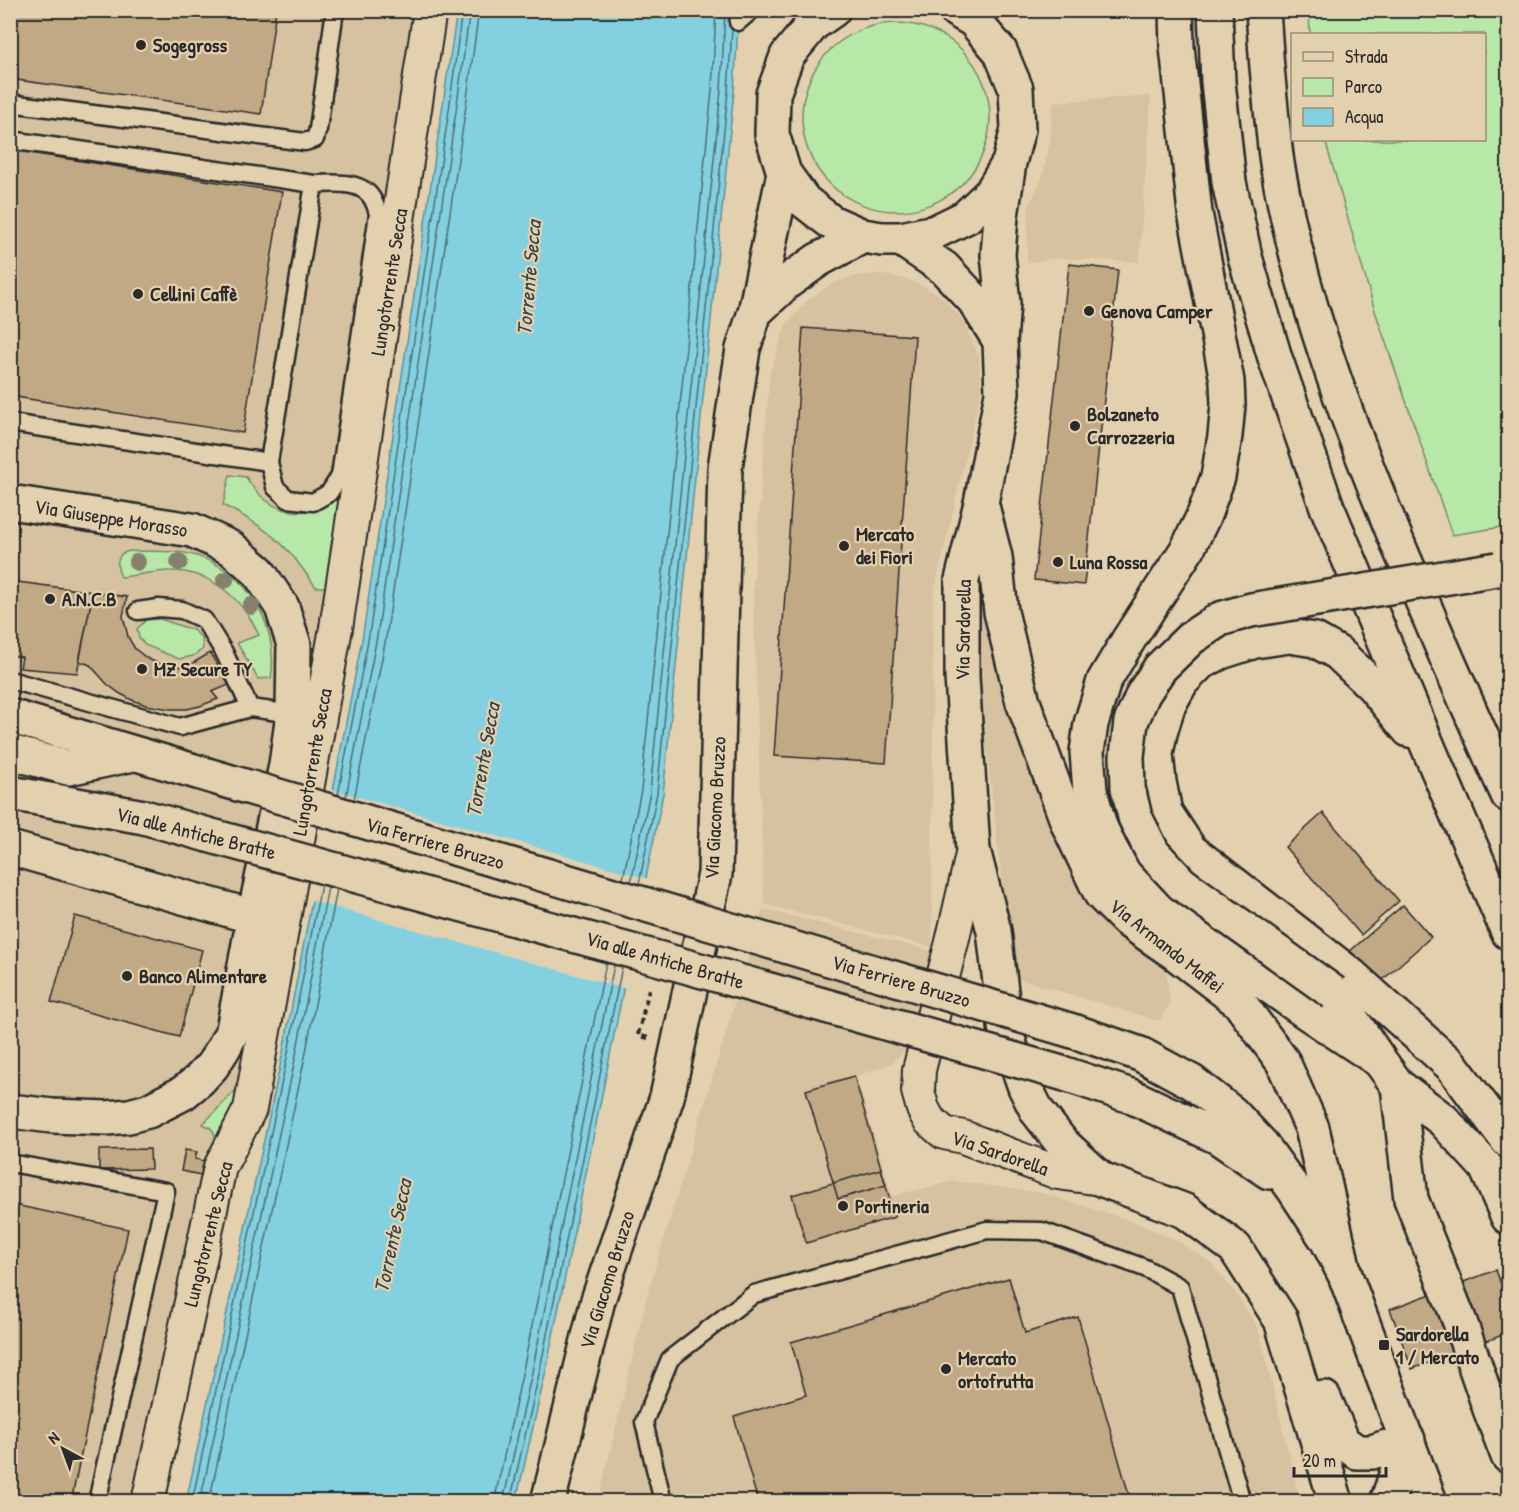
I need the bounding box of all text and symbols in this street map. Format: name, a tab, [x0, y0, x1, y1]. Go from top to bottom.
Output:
place label: Sogegross	[153, 31, 227, 59]
legend	[1291, 33, 1486, 141]
marker: Sogegross	[134, 38, 148, 52]
text: Strada	[1345, 44, 1388, 69]
text: Parco	[1345, 74, 1382, 99]
text: Acqua	[1345, 104, 1383, 129]
street label: Lungotorrente Secca	[364, 206, 413, 357]
water label: Torrente Secca	[509, 217, 548, 337]
place label: Cellini Caffè	[150, 280, 237, 307]
marker: Cellini Caffè	[131, 287, 145, 301]
place label: Genova Camper	[1101, 297, 1213, 325]
marker: Genova Camper	[1082, 304, 1096, 318]
place label: Bolzaneto Carrozzeria	[1087, 400, 1175, 450]
marker: Bolzaneto Carrozzeria	[1068, 419, 1082, 433]
street label: Via Giuseppe Morasso	[33, 492, 190, 543]
place label: Mercato dei Fiori	[856, 520, 914, 570]
marker: Mercato dei Fiori	[837, 539, 851, 553]
place label: Luna Rossa	[1070, 548, 1147, 575]
marker: Luna Rossa	[1051, 555, 1065, 569]
street label: Via Sardorella	[948, 579, 977, 681]
place label: A.N.C.B	[62, 585, 116, 612]
marker: A.N.C.B	[43, 592, 57, 606]
place label: MZ Secure TY	[154, 655, 252, 682]
marker: MZ Secure TY	[135, 662, 149, 676]
street label: Lungotorrente Secca	[285, 686, 338, 837]
water label: Torrente Secca	[458, 698, 507, 819]
street label: Via Giacomo Bruzzo	[697, 736, 732, 880]
street label: Via alle Antiche Bratte	[114, 800, 279, 865]
street label: Via Ferriere Bruzzo	[363, 810, 507, 875]
street label: Via Armando Maffei	[1104, 892, 1230, 999]
street label: Via alle Antiche Bratte	[583, 924, 747, 995]
street label: Via Ferriere Bruzzo	[829, 948, 973, 1013]
place label: Banco Alimentare	[139, 962, 267, 989]
marker: Banco Alimentare	[120, 969, 134, 983]
street label: Via Sardorella	[948, 1123, 1052, 1182]
street label: Lungotorrente Secca	[176, 1158, 239, 1309]
water label: Torrente Secca	[366, 1174, 419, 1295]
place label: Portineria	[855, 1192, 929, 1219]
marker: Portineria	[836, 1199, 850, 1213]
street label: Via Giacomo Bruzzo	[573, 1207, 640, 1352]
place label: Sardorella 1 / Mercato	[1396, 1320, 1479, 1370]
marker: Sardorella 1 / Mercato	[1377, 1338, 1391, 1352]
place label: Mercato ortofrutta	[958, 1344, 1033, 1394]
marker: Mercato ortofrutta	[939, 1362, 953, 1376]
north arrow	[33, 1419, 93, 1479]
text: N	[43, 1426, 64, 1449]
scale bar	[1294, 1440, 1386, 1478]
text: 20 m	[1303, 1448, 1336, 1473]

